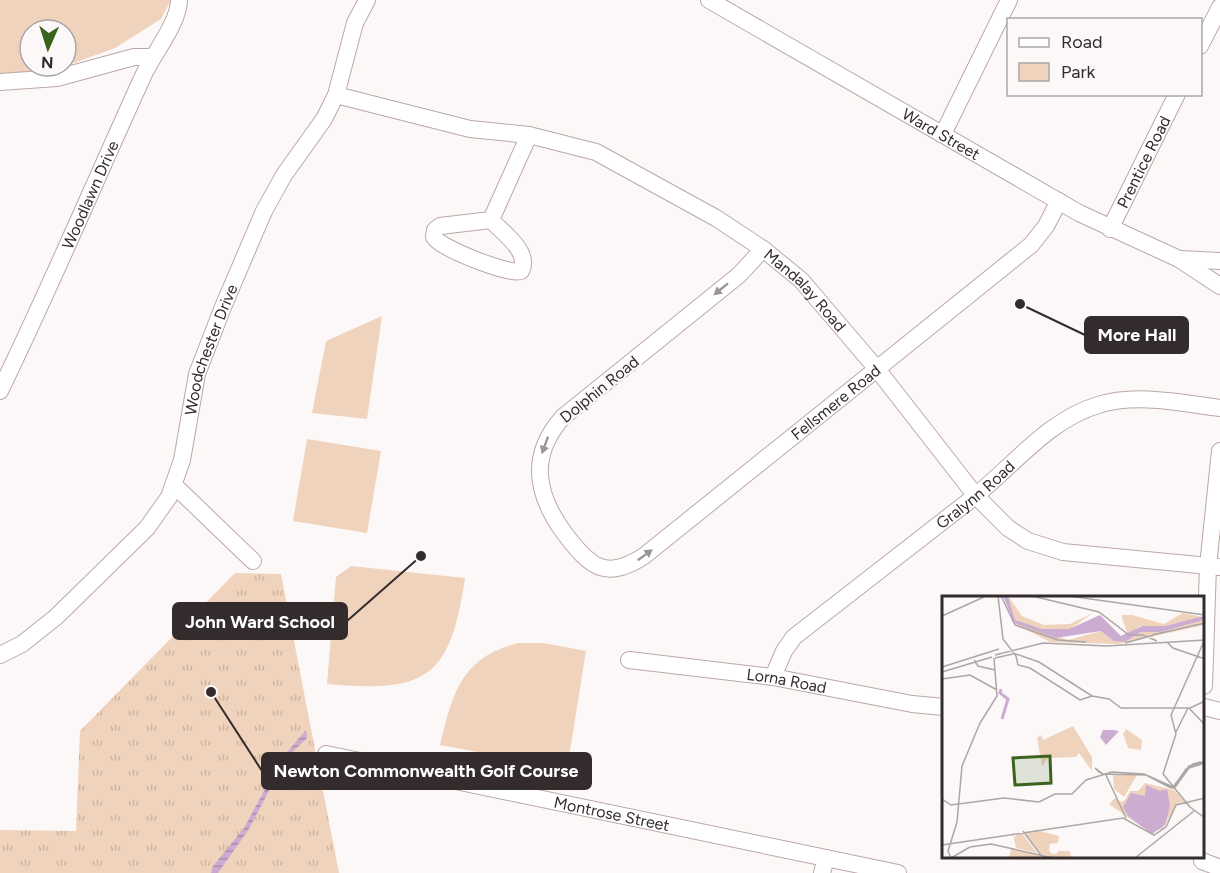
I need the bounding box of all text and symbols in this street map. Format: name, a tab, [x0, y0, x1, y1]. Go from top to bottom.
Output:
north arrow	[18, 18, 78, 78]
legend	[1007, 18, 1202, 96]
text: Road	[1061, 31, 1102, 53]
text: N	[41, 53, 54, 72]
text: Park	[1061, 61, 1096, 83]
street label: Ward Street	[899, 104, 983, 164]
street label: Prentice Road	[1113, 113, 1175, 211]
street label: Woodlawn Drive	[58, 137, 123, 252]
street label: Mandalay Road	[760, 245, 850, 336]
street label: Woodchester Drive	[181, 281, 242, 417]
one-way arrow	[713, 283, 729, 296]
callout: More Hall	[1085, 317, 1188, 353]
text: More Hall	[1098, 324, 1176, 346]
street label: Dolphin Road	[556, 352, 642, 427]
street label: Fellsmere Road	[787, 361, 884, 444]
one-way arrow	[540, 437, 550, 455]
street label: Gralynn Road	[932, 457, 1019, 533]
one-way arrow	[637, 549, 653, 561]
inset map	[942, 596, 1205, 858]
callout: John Ward School	[173, 603, 347, 639]
text: John Ward School	[185, 611, 335, 633]
street label: Lorna Road	[746, 665, 828, 697]
callout: Newton Commonwealth Golf Course	[262, 753, 591, 789]
text: Newton Commonwealth Golf Course	[274, 760, 578, 782]
street label: Montrose Street	[552, 793, 671, 835]

